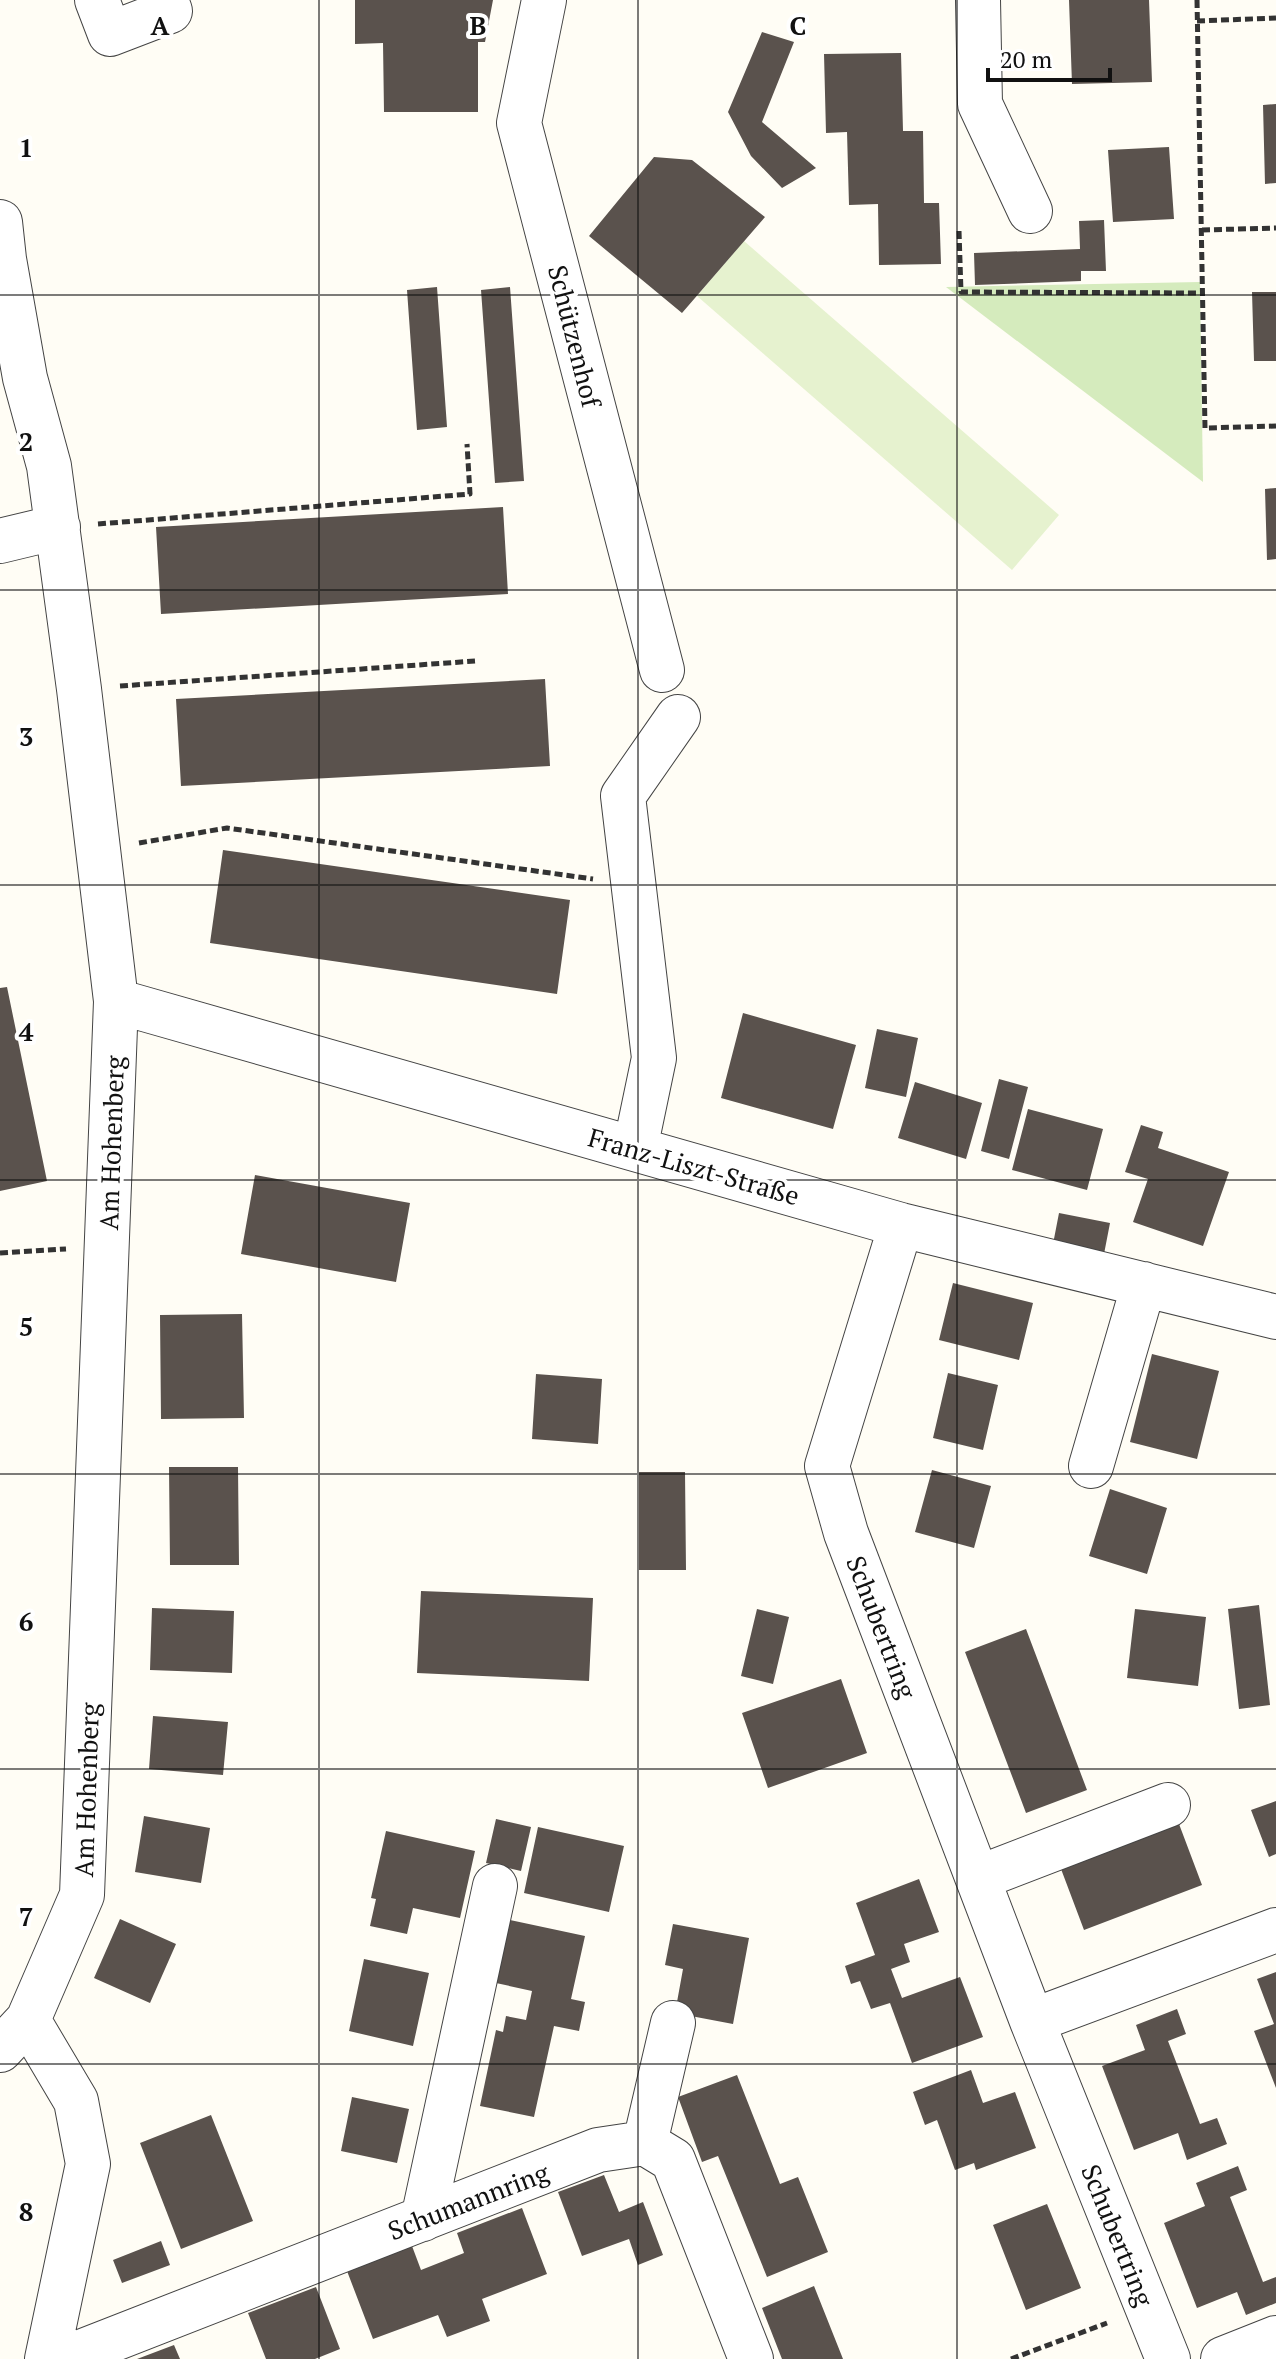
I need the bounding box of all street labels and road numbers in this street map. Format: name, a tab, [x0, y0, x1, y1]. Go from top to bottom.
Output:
street label: Schützenhof	[541, 261, 610, 413]
street label: Am Hohenberg	[91, 1055, 131, 1231]
street label: Franz-Liszt-Straße	[584, 1120, 804, 1212]
street label: Schubertring	[839, 1551, 925, 1703]
street label: Am Hohenberg	[66, 1702, 106, 1878]
street label: Schumannring	[383, 2155, 554, 2247]
street label: Schubertring	[1074, 2159, 1162, 2311]

